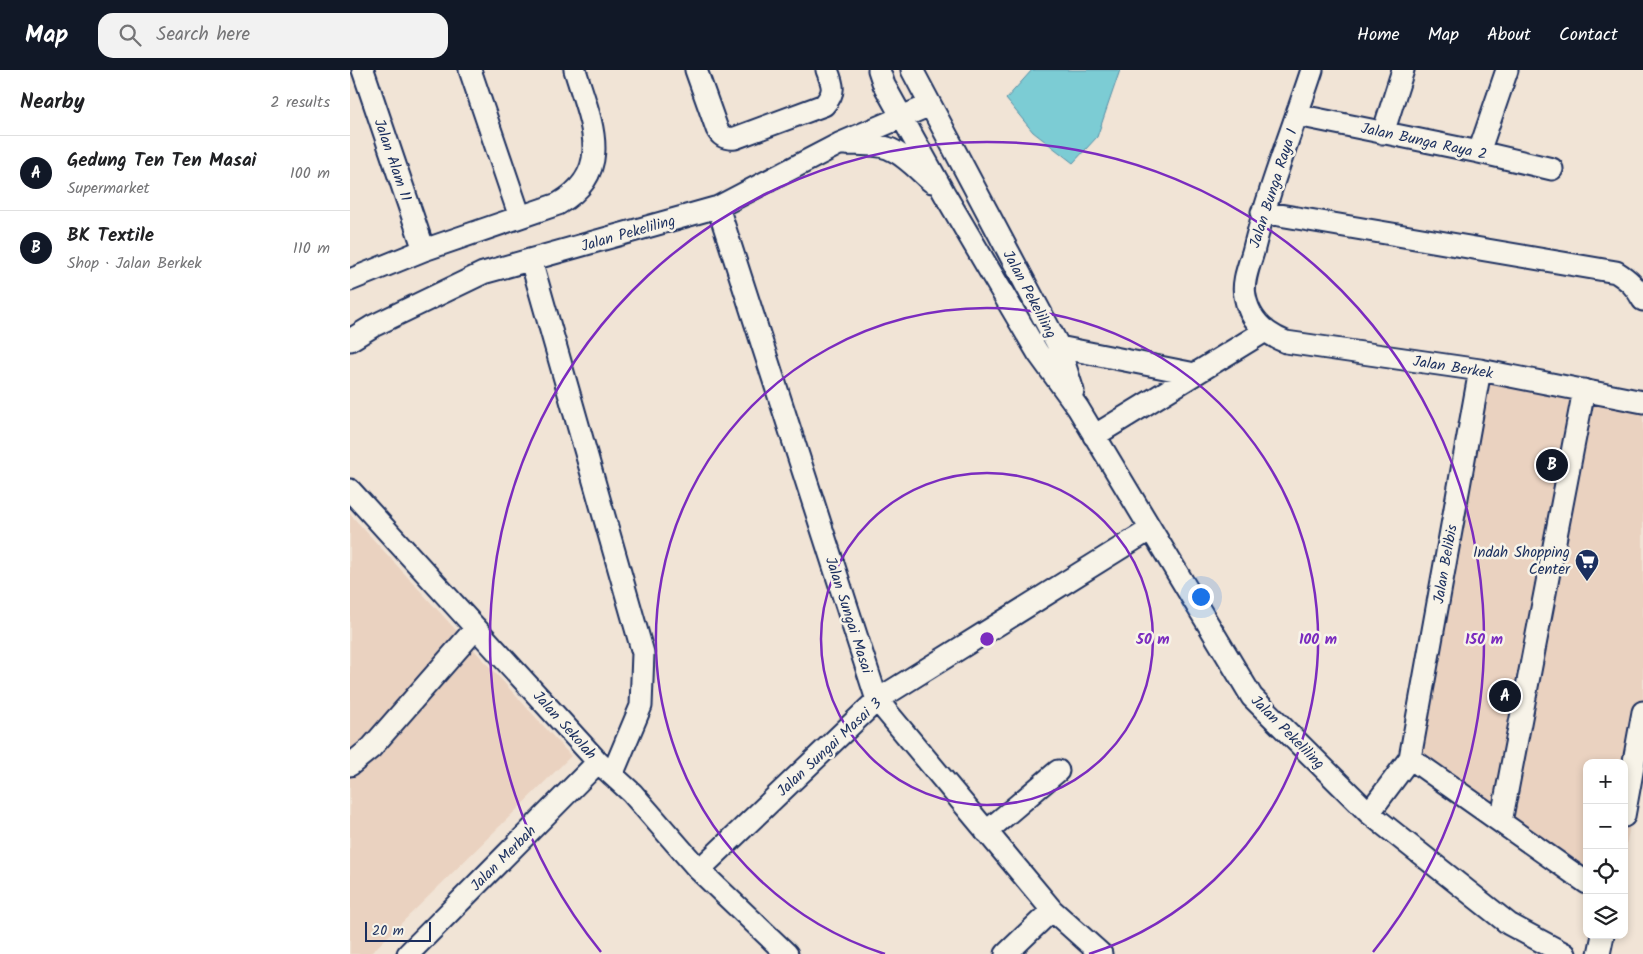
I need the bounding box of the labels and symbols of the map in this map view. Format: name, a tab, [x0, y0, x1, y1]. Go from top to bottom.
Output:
street label: Jalan Alam 11	[367, 116, 417, 205]
street label: Jalan Bunga Raya 2	[1359, 117, 1489, 167]
street label: Jalan Bunga Raya 1	[1243, 125, 1305, 251]
street label: Jalan Pekeliling	[578, 209, 678, 259]
street label: Jalan Pekeliling	[996, 246, 1063, 343]
street label: Jalan Berkek	[1411, 350, 1496, 386]
pin: B	[1536, 446, 1568, 484]
street label: Jalan Belibis	[1427, 522, 1465, 606]
place label: Indah Shopping Center	[1473, 541, 1571, 582]
supermarket icon: Indah Shopping Center	[1574, 548, 1600, 582]
street label: Jalan Sungai Masai	[818, 554, 879, 678]
your location	[1188, 584, 1214, 610]
text: 50 m	[1135, 628, 1170, 652]
text: 100 m	[1299, 628, 1337, 652]
text: 150 m	[1465, 628, 1503, 652]
centre of rings	[978, 630, 996, 648]
pin: A	[1489, 677, 1521, 715]
street label: Jalan Sekolah	[527, 686, 602, 766]
street label: Jalan Pekeliling	[1244, 690, 1330, 776]
street label: Jalan Sungai Masai 3	[772, 692, 888, 803]
street label: Jalan Merbah	[465, 820, 542, 897]
scale bar	[365, 919, 431, 942]

